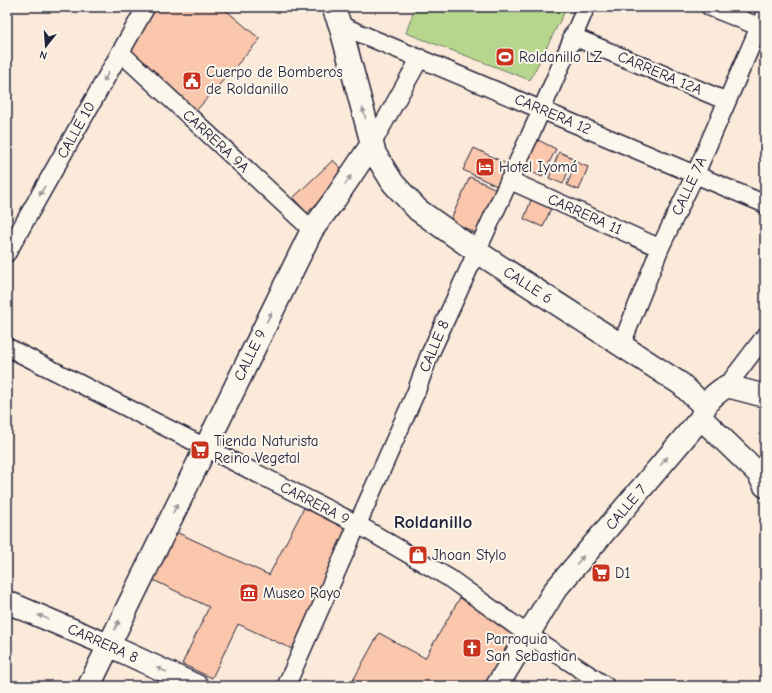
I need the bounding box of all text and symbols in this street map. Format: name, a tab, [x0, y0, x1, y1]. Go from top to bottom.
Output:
north arrow	[26, 26, 66, 66]
sports icon: Roldanillo LZ	[494, 46, 516, 68]
street label: CARRERA 12A	[615, 47, 705, 99]
text: N	[38, 48, 49, 62]
place label: Roldanillo LZ	[519, 48, 602, 66]
place label: Cuerpo de Bomberos de Roldanillo	[206, 63, 343, 98]
public building icon: Cuerpo de Bomberos de Roldanillo	[181, 70, 203, 92]
one-way arrow	[102, 72, 109, 83]
street label: CARRERA 12	[512, 90, 594, 138]
street label: CALLE 10	[53, 98, 99, 162]
street label: CARRERA 9A	[179, 106, 253, 176]
one-way arrow	[361, 107, 367, 119]
street label: CALLE 7A	[668, 153, 711, 218]
hotel icon: Hotel Iyomá	[474, 156, 496, 178]
place label: Hotel Iyomá	[499, 158, 578, 176]
one-way arrow	[344, 174, 351, 186]
one-way arrow	[39, 185, 45, 197]
street label: CARRERA 11	[545, 190, 625, 238]
street label: CALLE 6	[500, 262, 556, 308]
one-way arrow	[266, 311, 273, 322]
street label: CALLE 8	[415, 317, 453, 375]
street label: CALLE 9	[230, 326, 270, 384]
place label: Tienda Naturista Reino Vegetal	[214, 432, 319, 467]
supermarket icon: Tienda Naturista Reino Vegetal	[189, 439, 211, 461]
one-way arrow	[660, 455, 669, 466]
street label: CARRERA 9	[277, 478, 353, 528]
street label: CALLE 7	[602, 481, 650, 533]
one-way arrow	[172, 503, 178, 514]
district label: Roldanillo	[394, 511, 473, 533]
shop icon: Jhoan Stylo	[407, 544, 429, 566]
place label: Jhoan Stylo	[432, 546, 506, 564]
one-way arrow	[576, 555, 585, 565]
supermarket icon: D1	[590, 562, 612, 584]
place label: D1	[615, 564, 630, 582]
museum icon: Museo Rayo	[238, 582, 260, 604]
place label: Museo Rayo	[263, 584, 341, 602]
one-way arrow	[36, 614, 48, 620]
street label: CARRERA 8	[65, 619, 141, 667]
one-way arrow	[114, 620, 120, 631]
place label: Parroquia San Sebastian	[486, 630, 577, 665]
church icon: Parroquia San Sebastian	[461, 637, 483, 659]
one-way arrow	[156, 667, 167, 673]

